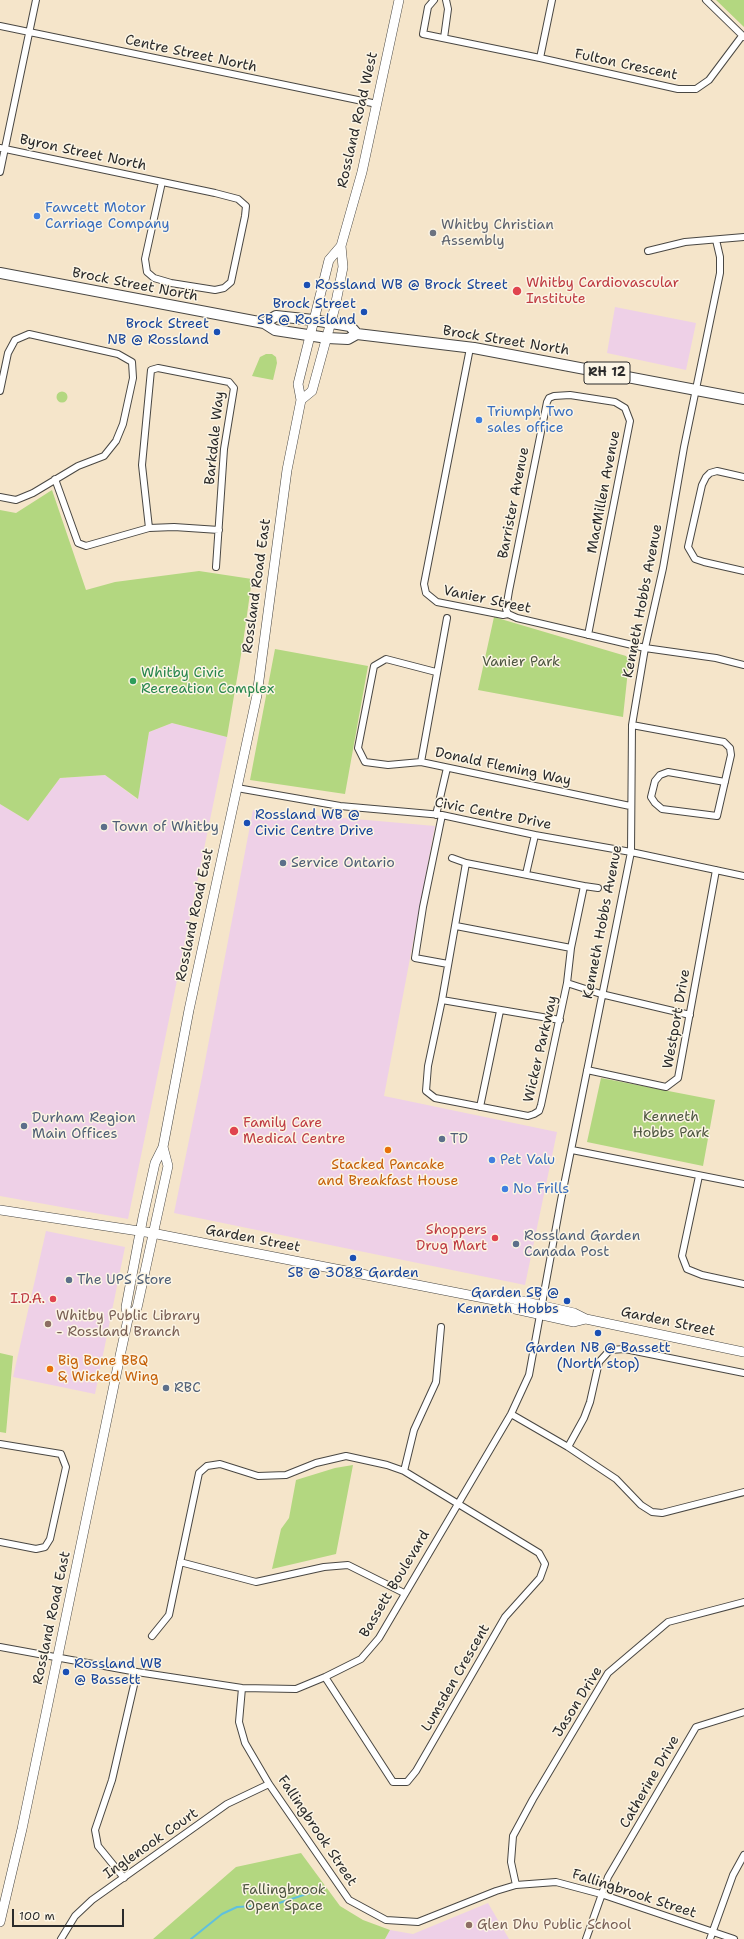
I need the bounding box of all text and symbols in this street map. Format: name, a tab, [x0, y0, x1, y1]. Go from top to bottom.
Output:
street label: Centre Street North	[123, 32, 259, 76]
street label: Fulton Crescent	[573, 46, 679, 84]
street label: Rossland Road West	[334, 50, 382, 190]
street label: Byron Street North	[18, 131, 148, 175]
place label: Fawcett Motor Carriage Company	[45, 200, 170, 232]
marker: Fawcett Motor Carriage Company	[32, 211, 42, 221]
place label: Whitby Christian Assembly	[441, 217, 554, 250]
marker: Whitby Christian Assembly	[428, 228, 438, 238]
street label: Brock Street North	[71, 265, 199, 305]
place label: Whitby Cardiovascular Institute	[526, 275, 679, 308]
place label: Rossland WB @ Brock Street	[315, 277, 508, 293]
marker: Rossland WB @ Brock Street	[302, 280, 312, 290]
marker: Whitby Cardiovascular Institute	[511, 285, 523, 297]
place label: Brock Street SB @ Rossland	[257, 296, 356, 328]
marker: Brock Street SB @ Rossland	[359, 307, 369, 317]
place label: Brock Street NB @ Rossland	[107, 316, 209, 348]
street label: Brock Street North	[442, 323, 570, 359]
marker: Brock Street NB @ Rossland	[212, 327, 222, 337]
road number: RH 12	[584, 362, 630, 384]
street label: Barkdale Way	[202, 390, 228, 486]
place label: Triumph Two sales office	[487, 404, 574, 436]
marker: Triumph Two sales office	[474, 415, 484, 425]
street label: MacMillen Avenue	[584, 429, 624, 555]
street label: Barrister Avenue	[495, 446, 533, 560]
street label: Rossland Road East	[239, 518, 275, 654]
street label: Kenneth Hobbs Avenue	[620, 523, 666, 679]
street label: Vanier Street	[442, 583, 532, 617]
park label: Vanier Park	[482, 654, 560, 670]
place label: Whitby Civic Recreation Complex	[141, 665, 274, 698]
marker: Whitby Civic Recreation Complex	[128, 676, 138, 686]
street label: Donald Fleming Way	[433, 744, 573, 790]
street label: Civic Centre Drive	[433, 794, 553, 834]
place label: Rossland WB @ Civic Centre Drive	[255, 807, 374, 840]
marker: Rossland WB @ Civic Centre Drive	[242, 818, 252, 828]
place label: Town of Whitby	[112, 819, 219, 835]
marker: Town of Whitby	[99, 822, 109, 832]
street label: Kenneth Hobbs Avenue	[580, 844, 626, 1000]
street label: Rossland Road East	[173, 847, 217, 983]
place label: Service Ontario	[291, 855, 395, 871]
marker: Service Ontario	[278, 858, 288, 868]
street label: Westport Drive	[660, 968, 694, 1070]
street label: Wicker Parkway	[521, 994, 561, 1104]
park label: Kenneth Hobbs Park	[633, 1109, 709, 1142]
place label: Durham Region Main Offices	[32, 1110, 136, 1142]
place label: Family Care Medical Centre	[243, 1115, 345, 1148]
marker: Durham Region Main Offices	[19, 1121, 29, 1131]
marker: Family Care Medical Centre	[228, 1125, 240, 1137]
place label: TD	[450, 1131, 468, 1147]
marker: TD	[437, 1134, 447, 1144]
marker: Stacked Pancake and Breakfast House	[383, 1145, 393, 1155]
place label: Pet Valu	[500, 1152, 555, 1168]
marker: Pet Valu	[487, 1155, 497, 1165]
place label: Stacked Pancake and Breakfast House	[317, 1157, 459, 1190]
place label: No Frills	[513, 1181, 569, 1197]
marker: No Frills	[500, 1184, 510, 1194]
street label: Garden Street	[204, 1222, 302, 1256]
place label: Shoppers Drug Mart	[416, 1222, 487, 1254]
place label: Rossland Garden Canada Post	[524, 1228, 640, 1260]
marker: Shoppers Drug Mart	[490, 1233, 500, 1243]
marker: Rossland Garden Canada Post	[511, 1239, 521, 1249]
marker: SB @ 3088 Garden	[348, 1253, 358, 1263]
place label: SB @ 3088 Garden	[287, 1265, 419, 1281]
place label: The UPS Store	[77, 1272, 172, 1288]
marker: The UPS Store	[64, 1275, 74, 1285]
place label: Garden SB @ Kenneth Hobbs	[457, 1285, 559, 1318]
place label: I.D.A.	[10, 1291, 45, 1307]
marker: I.D.A.	[48, 1294, 58, 1304]
marker: Garden SB @ Kenneth Hobbs	[562, 1296, 572, 1306]
street label: Garden Street	[619, 1304, 717, 1340]
place label: Whitby Public Library - Rossland Branch	[56, 1308, 200, 1340]
marker: Whitby Public Library - Rossland Branch	[43, 1319, 53, 1329]
marker: Garden NB @ Bassett (North stop)	[593, 1328, 603, 1338]
place label: Garden NB @ Bassett (North stop)	[525, 1340, 671, 1372]
place label: Big Bone BBQ & Wicked Wing	[58, 1353, 159, 1386]
marker: Big Bone BBQ & Wicked Wing	[45, 1364, 55, 1374]
place label: RBC	[174, 1380, 201, 1396]
marker: RBC	[161, 1383, 171, 1393]
street label: Bassett Boulevard	[356, 1527, 434, 1641]
street label: Rossland Road East	[30, 1550, 74, 1686]
street label: Lumsden Crescent	[418, 1621, 494, 1735]
place label: Rossland WB @ Bassett	[74, 1656, 162, 1688]
street label: Jason Drive	[550, 1664, 606, 1740]
marker: Rossland WB @ Bassett	[61, 1667, 71, 1677]
street label: Catherine Drive	[617, 1733, 683, 1831]
street label: Fallingbrook Street	[274, 1773, 360, 1889]
street label: Inglenook Court	[101, 1805, 201, 1883]
street label: Fallingbrook Street	[570, 1866, 698, 1922]
park label: Fallingbrook Open Space	[242, 1882, 326, 1914]
scale bar	[14, 1901, 126, 1927]
text: 100 m	[19, 1908, 55, 1924]
place label: Glen Dhu Public School	[477, 1917, 631, 1933]
marker: Glen Dhu Public School	[464, 1920, 474, 1930]

